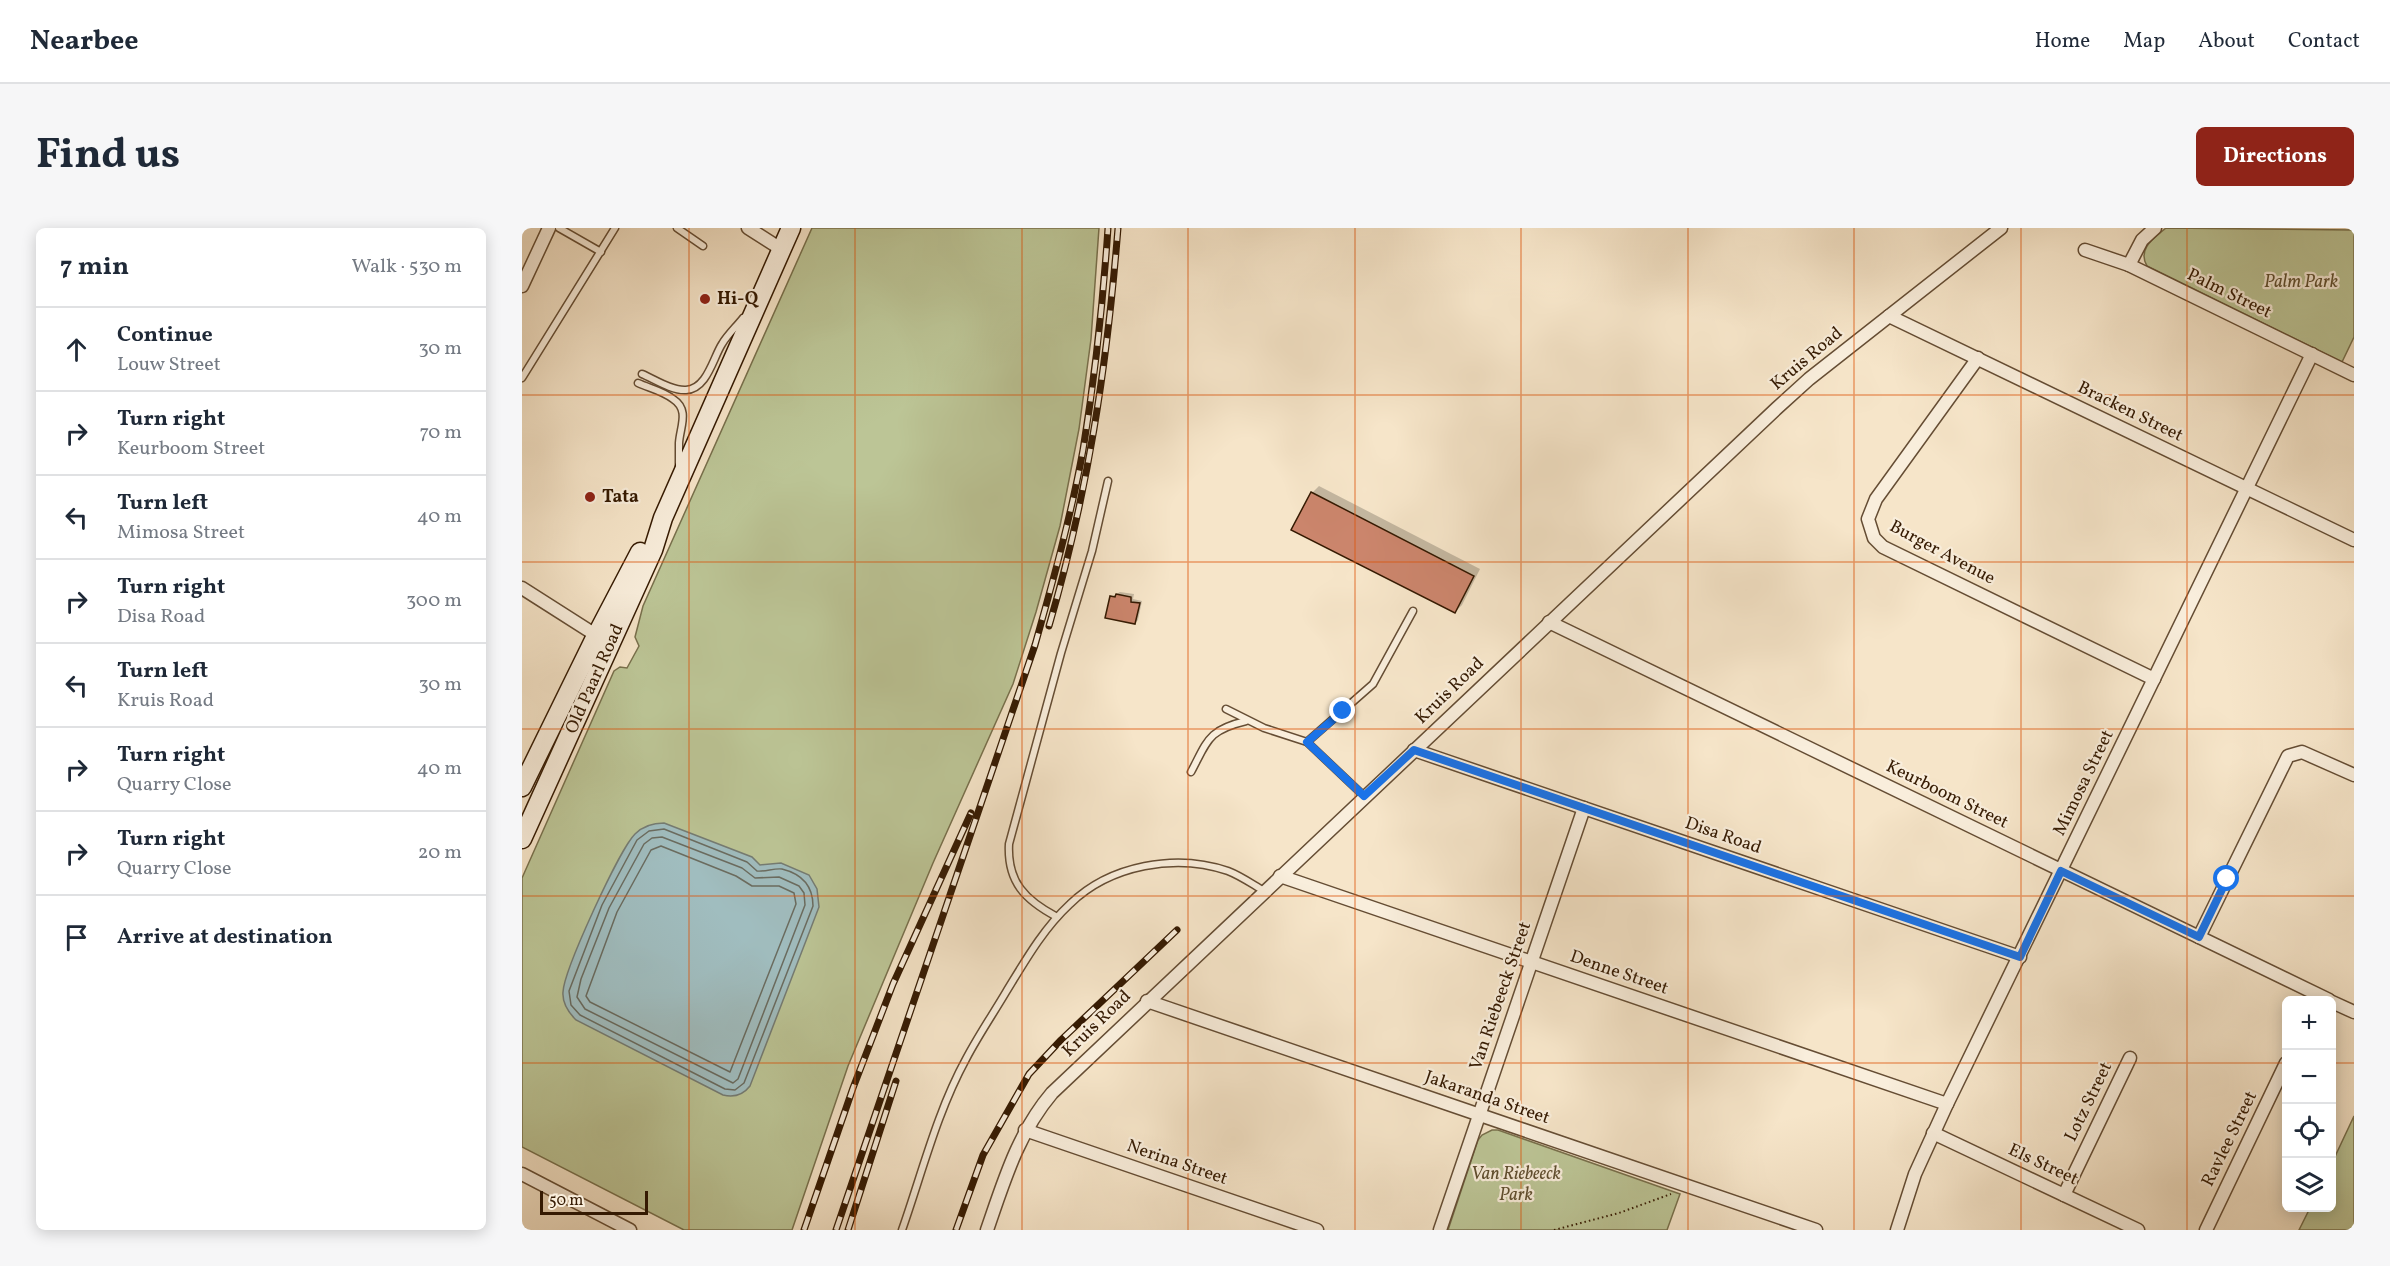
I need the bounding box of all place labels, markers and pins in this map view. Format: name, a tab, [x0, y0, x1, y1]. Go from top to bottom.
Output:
place label: Hi-Q	[717, 287, 759, 312]
marker: Hi-Q	[698, 292, 712, 306]
place label: Tata	[602, 485, 639, 510]
marker: Tata	[583, 490, 597, 504]

